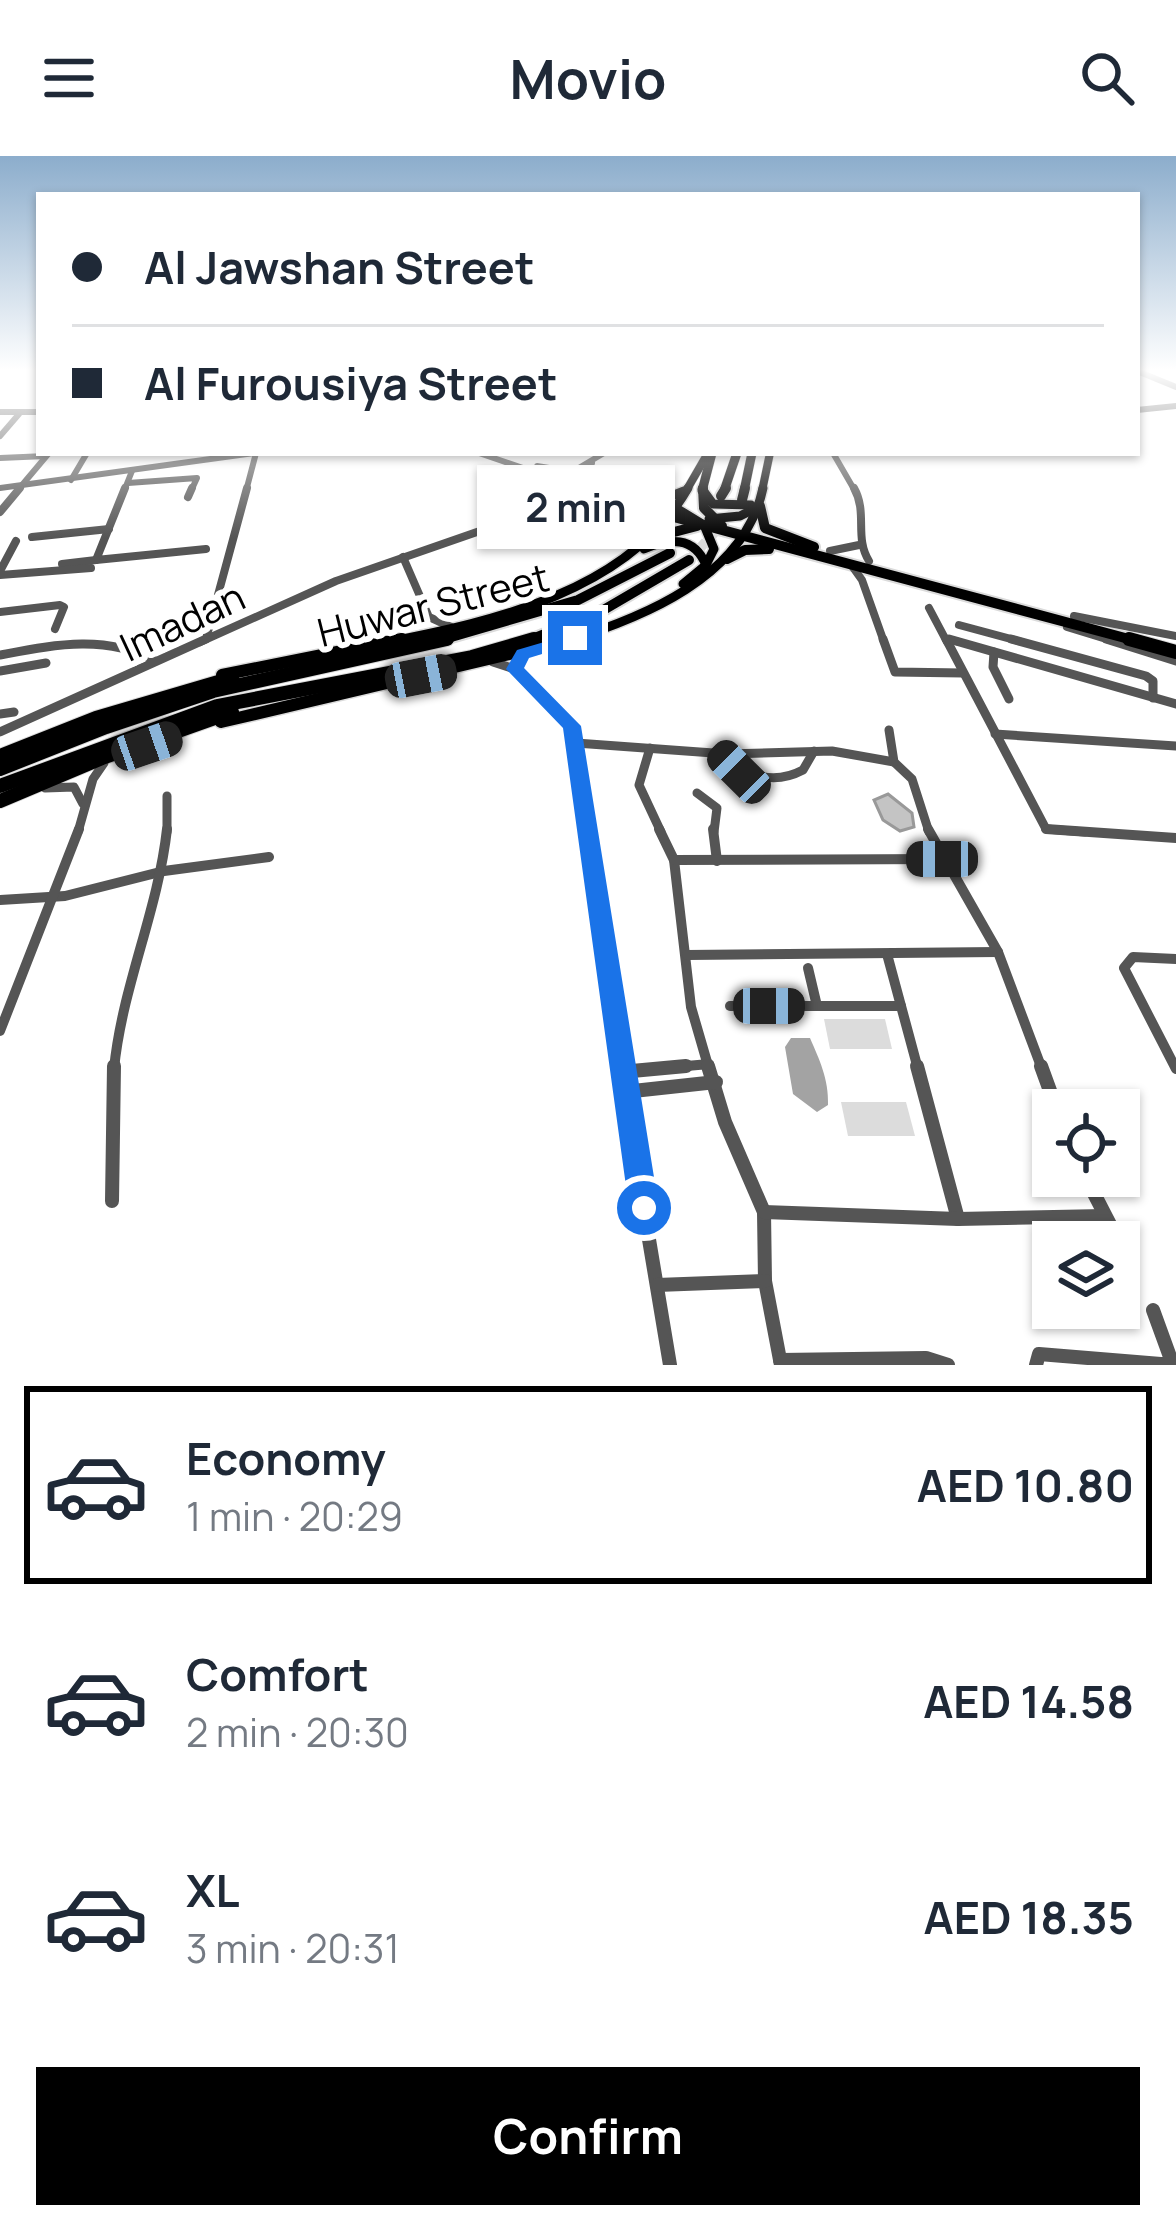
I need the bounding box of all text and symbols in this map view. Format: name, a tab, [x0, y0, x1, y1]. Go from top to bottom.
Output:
text: Movio	[510, 41, 666, 115]
icon: menu	[36, 45, 102, 111]
icon: search	[1074, 45, 1140, 111]
text: Al Jawshan Street	[144, 236, 534, 298]
text: Al Furousiya Street	[144, 352, 557, 414]
callout: 2 min	[476, 464, 674, 548]
text: 2 min	[525, 480, 627, 534]
street label: Huwar Street	[312, 549, 554, 659]
street label: Imadan	[111, 569, 253, 673]
route end	[548, 611, 602, 665]
car	[382, 651, 460, 701]
car	[107, 717, 187, 775]
car	[701, 734, 777, 810]
car	[906, 841, 978, 877]
car	[733, 988, 805, 1024]
map controls	[1032, 1089, 1140, 1329]
button: locate	[1032, 1089, 1140, 1197]
route start	[617, 1181, 671, 1235]
button: layers	[1032, 1221, 1140, 1329]
text: Economy	[186, 1427, 386, 1489]
icon: car	[42, 1431, 150, 1539]
text: AED 10.80	[917, 1454, 1134, 1516]
text: 1 min · 20:29	[186, 1489, 403, 1543]
text: Comfort	[186, 1643, 369, 1705]
icon: car	[42, 1647, 150, 1755]
text: AED 14.58	[923, 1670, 1134, 1732]
text: 2 min · 20:30	[186, 1705, 409, 1759]
text: XL	[186, 1859, 240, 1921]
icon: car	[42, 1863, 150, 1971]
text: AED 18.35	[924, 1886, 1134, 1948]
text: 3 min · 20:31	[186, 1921, 400, 1975]
button: Confirm	[36, 2067, 1140, 2205]

